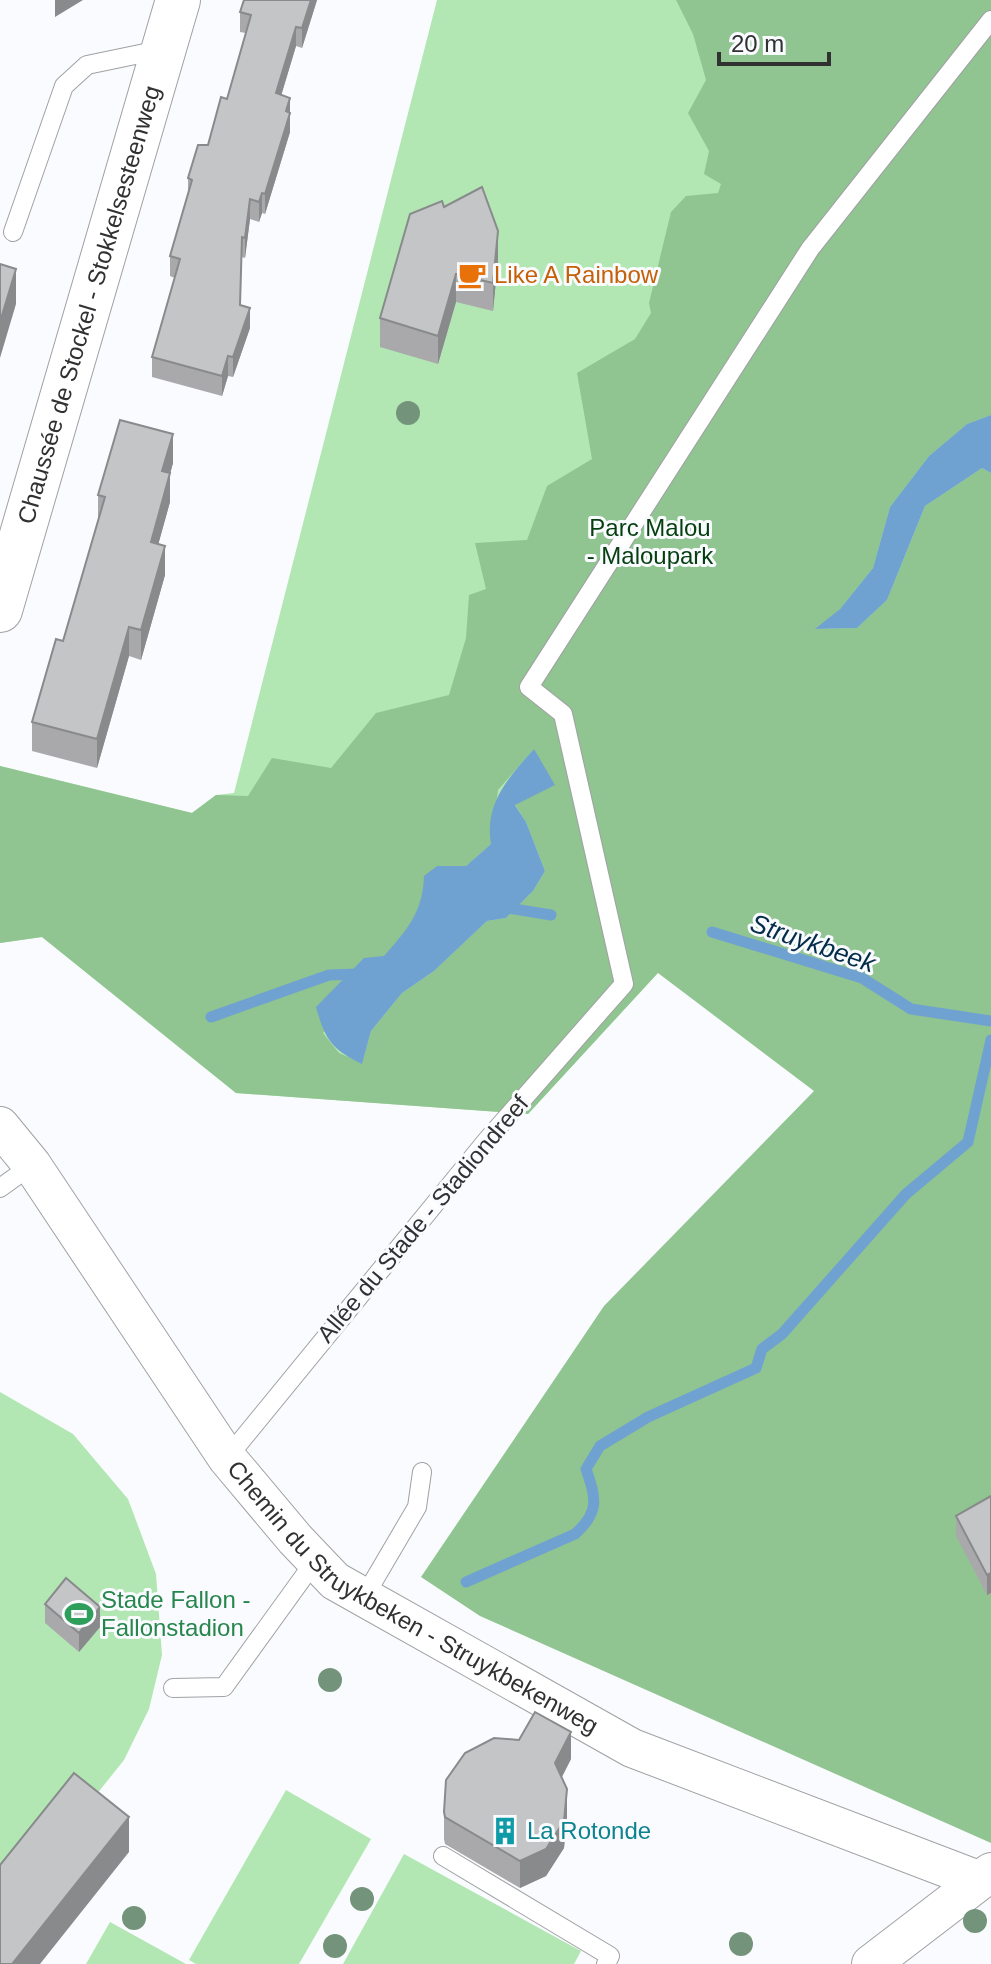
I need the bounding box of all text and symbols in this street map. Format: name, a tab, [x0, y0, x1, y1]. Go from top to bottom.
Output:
scale bar	[719, 16, 829, 66]
text: 20 m	[731, 30, 784, 57]
street label: Chaussée de Stockel - Stokkelsesteenweg	[12, 82, 165, 527]
cafe icon: Like A Rainbow	[457, 260, 487, 290]
place label: Like A Rainbow	[494, 261, 659, 288]
park label: Parc Malou - Maloupark	[587, 514, 714, 569]
water label: Struykbeek	[747, 908, 881, 979]
street label: Allée du Stade - Stadiondreef	[312, 1090, 534, 1347]
street label: Chemin du Struykbeken - Struykbekenweg	[222, 1455, 603, 1739]
place label: Stade Fallon - Fallonstadion	[101, 1586, 250, 1641]
sports icon: Stade Fallon - Fallonstadion	[64, 1599, 94, 1629]
building icon: La Rotonde	[490, 1816, 520, 1846]
place label: La Rotonde	[527, 1817, 651, 1844]

